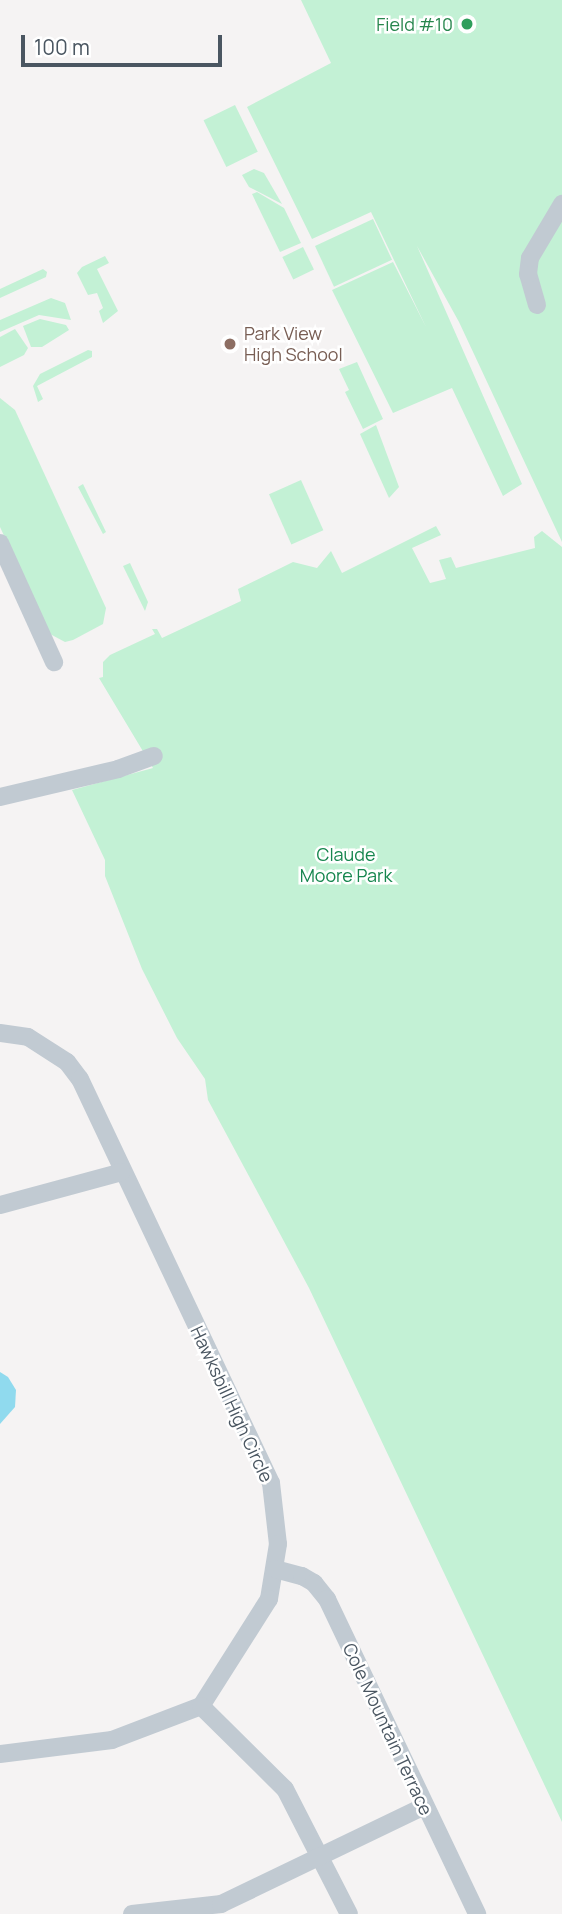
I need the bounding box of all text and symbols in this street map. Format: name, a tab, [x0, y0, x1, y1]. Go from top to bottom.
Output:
place label: Field #10	[376, 13, 453, 35]
marker: Field #10	[459, 16, 475, 32]
scale bar	[24, 21, 226, 65]
text: 100 m	[34, 33, 90, 61]
place label: Park View High School	[244, 323, 343, 366]
marker: Park View High School	[222, 336, 238, 352]
park label: Claude Moore Park	[300, 844, 392, 886]
street label: Hawksbill High Circle	[186, 1322, 278, 1486]
street label: Cole Mountain Terrace	[339, 1640, 437, 1818]

